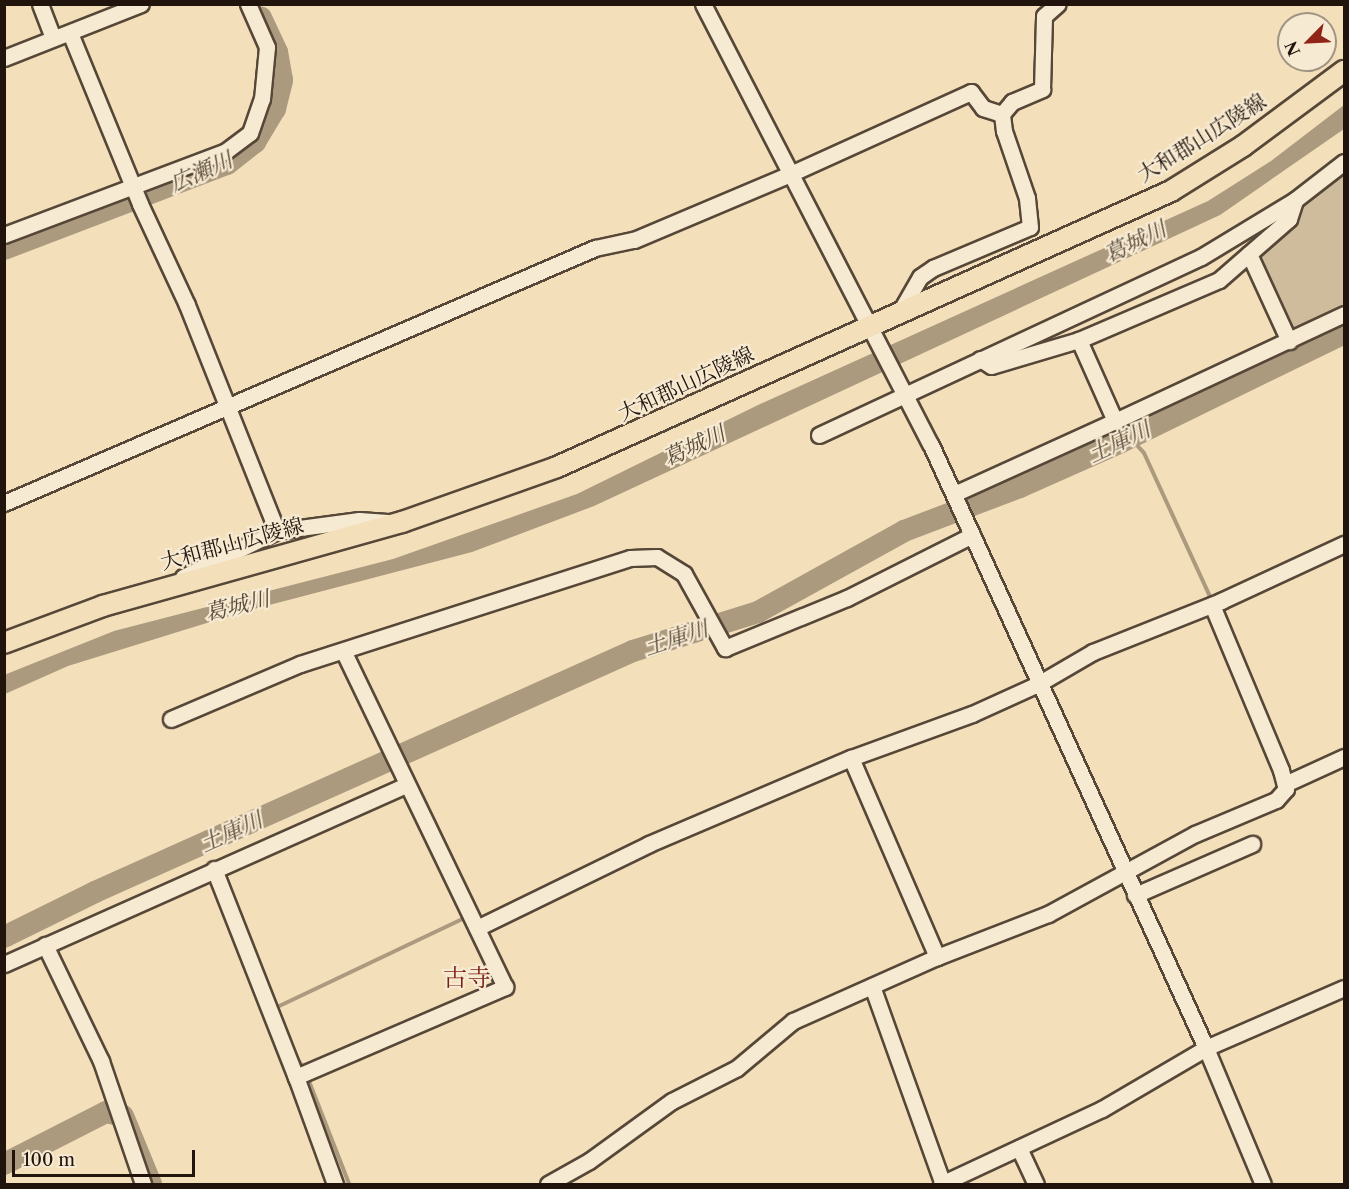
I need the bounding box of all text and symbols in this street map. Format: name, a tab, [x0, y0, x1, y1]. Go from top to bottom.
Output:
north arrow	[1277, 12, 1337, 72]
text: N	[1280, 38, 1304, 59]
street label: 大和郡山広陵線	[1133, 88, 1271, 188]
water label: 広瀬川	[165, 147, 237, 197]
water label: 葛城川	[1100, 216, 1170, 268]
street label: 大和郡山広陵線	[614, 342, 758, 426]
water label: 土庫川	[1084, 416, 1154, 468]
water label: 葛城川	[659, 420, 729, 472]
street label: 大和郡山広陵線	[158, 513, 306, 575]
water label: 葛城川	[202, 585, 272, 627]
water label: 土庫川	[641, 615, 711, 661]
water label: 土庫川	[195, 807, 267, 857]
district label: 古寺	[443, 964, 491, 992]
scale bar	[15, 1138, 198, 1176]
text: 100 m	[23, 1149, 75, 1171]

